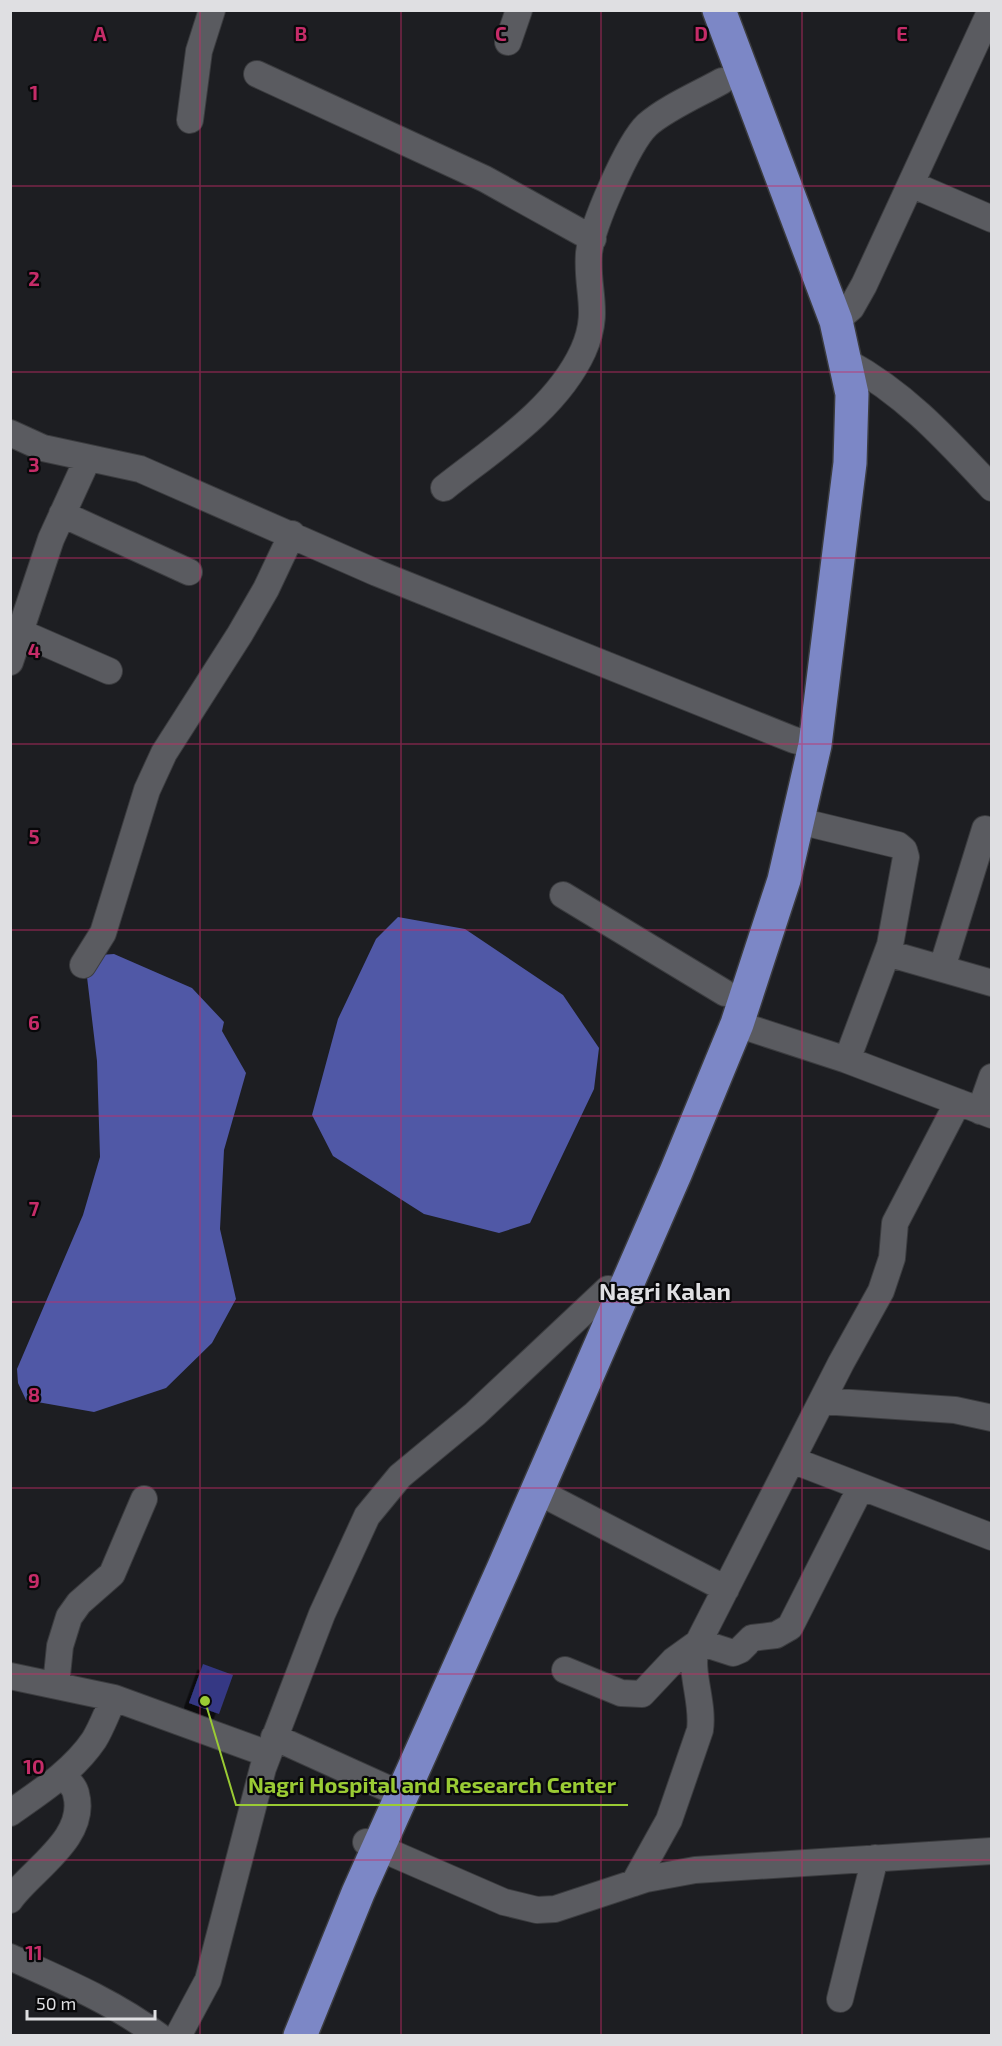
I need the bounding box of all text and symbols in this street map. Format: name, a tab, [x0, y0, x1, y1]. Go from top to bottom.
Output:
text: A	[93, 21, 107, 45]
text: B	[295, 21, 307, 45]
text: C	[495, 21, 507, 45]
text: D	[694, 21, 708, 45]
text: E	[896, 21, 908, 45]
text: 1	[30, 80, 38, 104]
text: 2	[28, 266, 40, 290]
text: 3	[28, 452, 40, 476]
text: 4	[28, 638, 41, 662]
text: 5	[28, 824, 40, 848]
text: 6	[28, 1010, 40, 1034]
text: 7	[29, 1196, 40, 1220]
district label: Nagri Kalan	[599, 1276, 731, 1305]
text: 8	[28, 1382, 40, 1406]
text: 9	[28, 1568, 40, 1592]
text: 10	[23, 1754, 45, 1778]
callout: Nagri Hospital and Research Center	[236, 1765, 628, 1805]
text: Nagri Hospital and Research Center	[248, 1771, 617, 1797]
text: 11	[25, 1940, 43, 1964]
scale bar	[27, 1983, 154, 2021]
text: 50 m	[36, 1992, 76, 2014]

